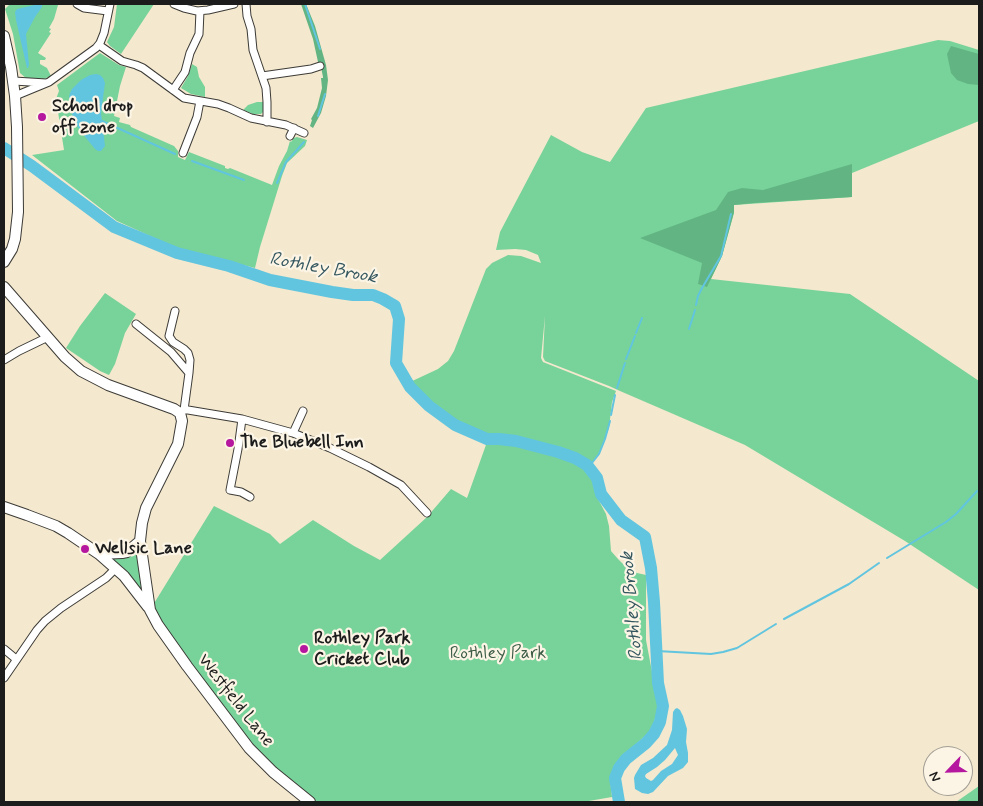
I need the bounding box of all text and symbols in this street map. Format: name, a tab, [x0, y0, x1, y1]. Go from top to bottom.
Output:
place label: School drop off zone	[52, 96, 133, 138]
marker: School drop off zone	[36, 111, 48, 123]
water label: Rothley Brook	[267, 248, 379, 290]
place label: The Bluebell Inn	[240, 432, 364, 454]
marker: The Bluebell Inn	[224, 437, 236, 449]
place label: Wellsic Lane	[95, 538, 192, 560]
marker: Wellsic Lane	[79, 543, 91, 555]
water label: Rothley Brook	[617, 551, 649, 661]
place label: Rothley Park Cricket Club	[314, 628, 411, 670]
marker: Rothley Park Cricket Club	[298, 643, 310, 655]
park label: Rothley Park	[450, 643, 546, 665]
street label: Westfield Lane	[192, 650, 278, 752]
north arrow	[923, 746, 973, 796]
text: N	[925, 769, 945, 785]

